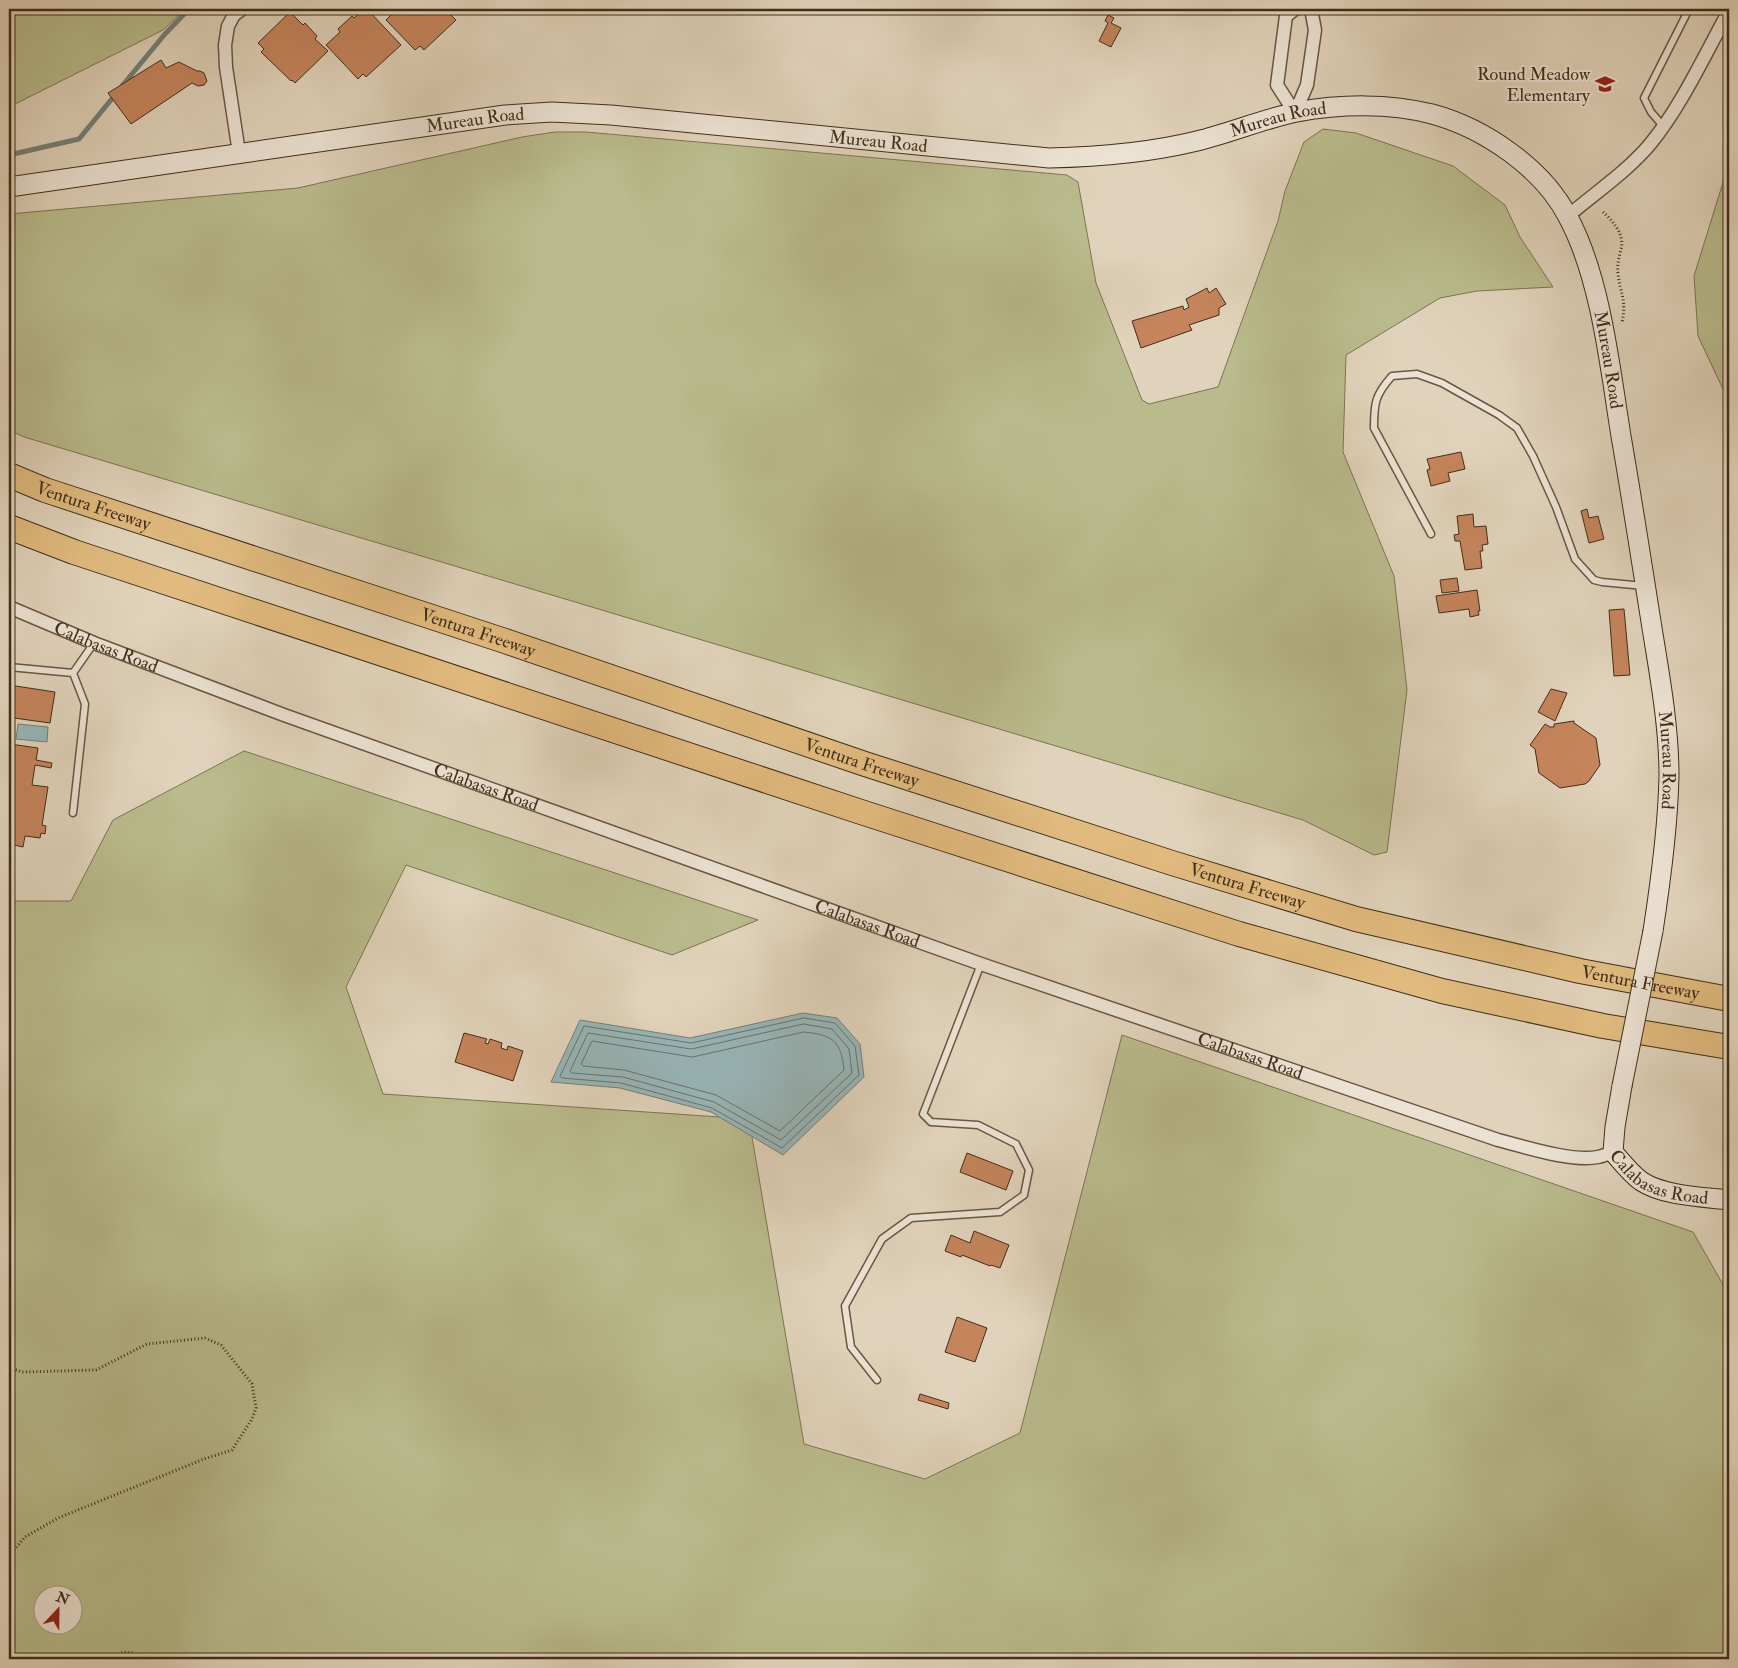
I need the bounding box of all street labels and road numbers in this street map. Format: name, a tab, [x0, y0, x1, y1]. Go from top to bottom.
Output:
street label: Mureau Road	[1227, 96, 1328, 142]
street label: Mureau Road	[425, 102, 525, 138]
street label: Mureau Road	[828, 125, 929, 158]
street label: Mureau Road	[1589, 309, 1628, 410]
street label: Ventura Freeway	[32, 476, 155, 536]
street label: Ventura Freeway	[418, 603, 540, 663]
street label: Calabasas Road	[51, 616, 162, 678]
street label: Mureau Road	[1653, 710, 1681, 810]
street label: Ventura Freeway	[801, 733, 923, 793]
street label: Calabasas Road	[430, 758, 542, 817]
street label: Ventura Freeway	[1187, 858, 1309, 915]
street label: Calabasas Road	[812, 894, 923, 953]
street label: Ventura Freeway	[1579, 960, 1703, 1005]
street label: Calabasas Road	[1194, 1027, 1306, 1084]
street label: Calabasas Road	[1605, 1145, 1710, 1209]

